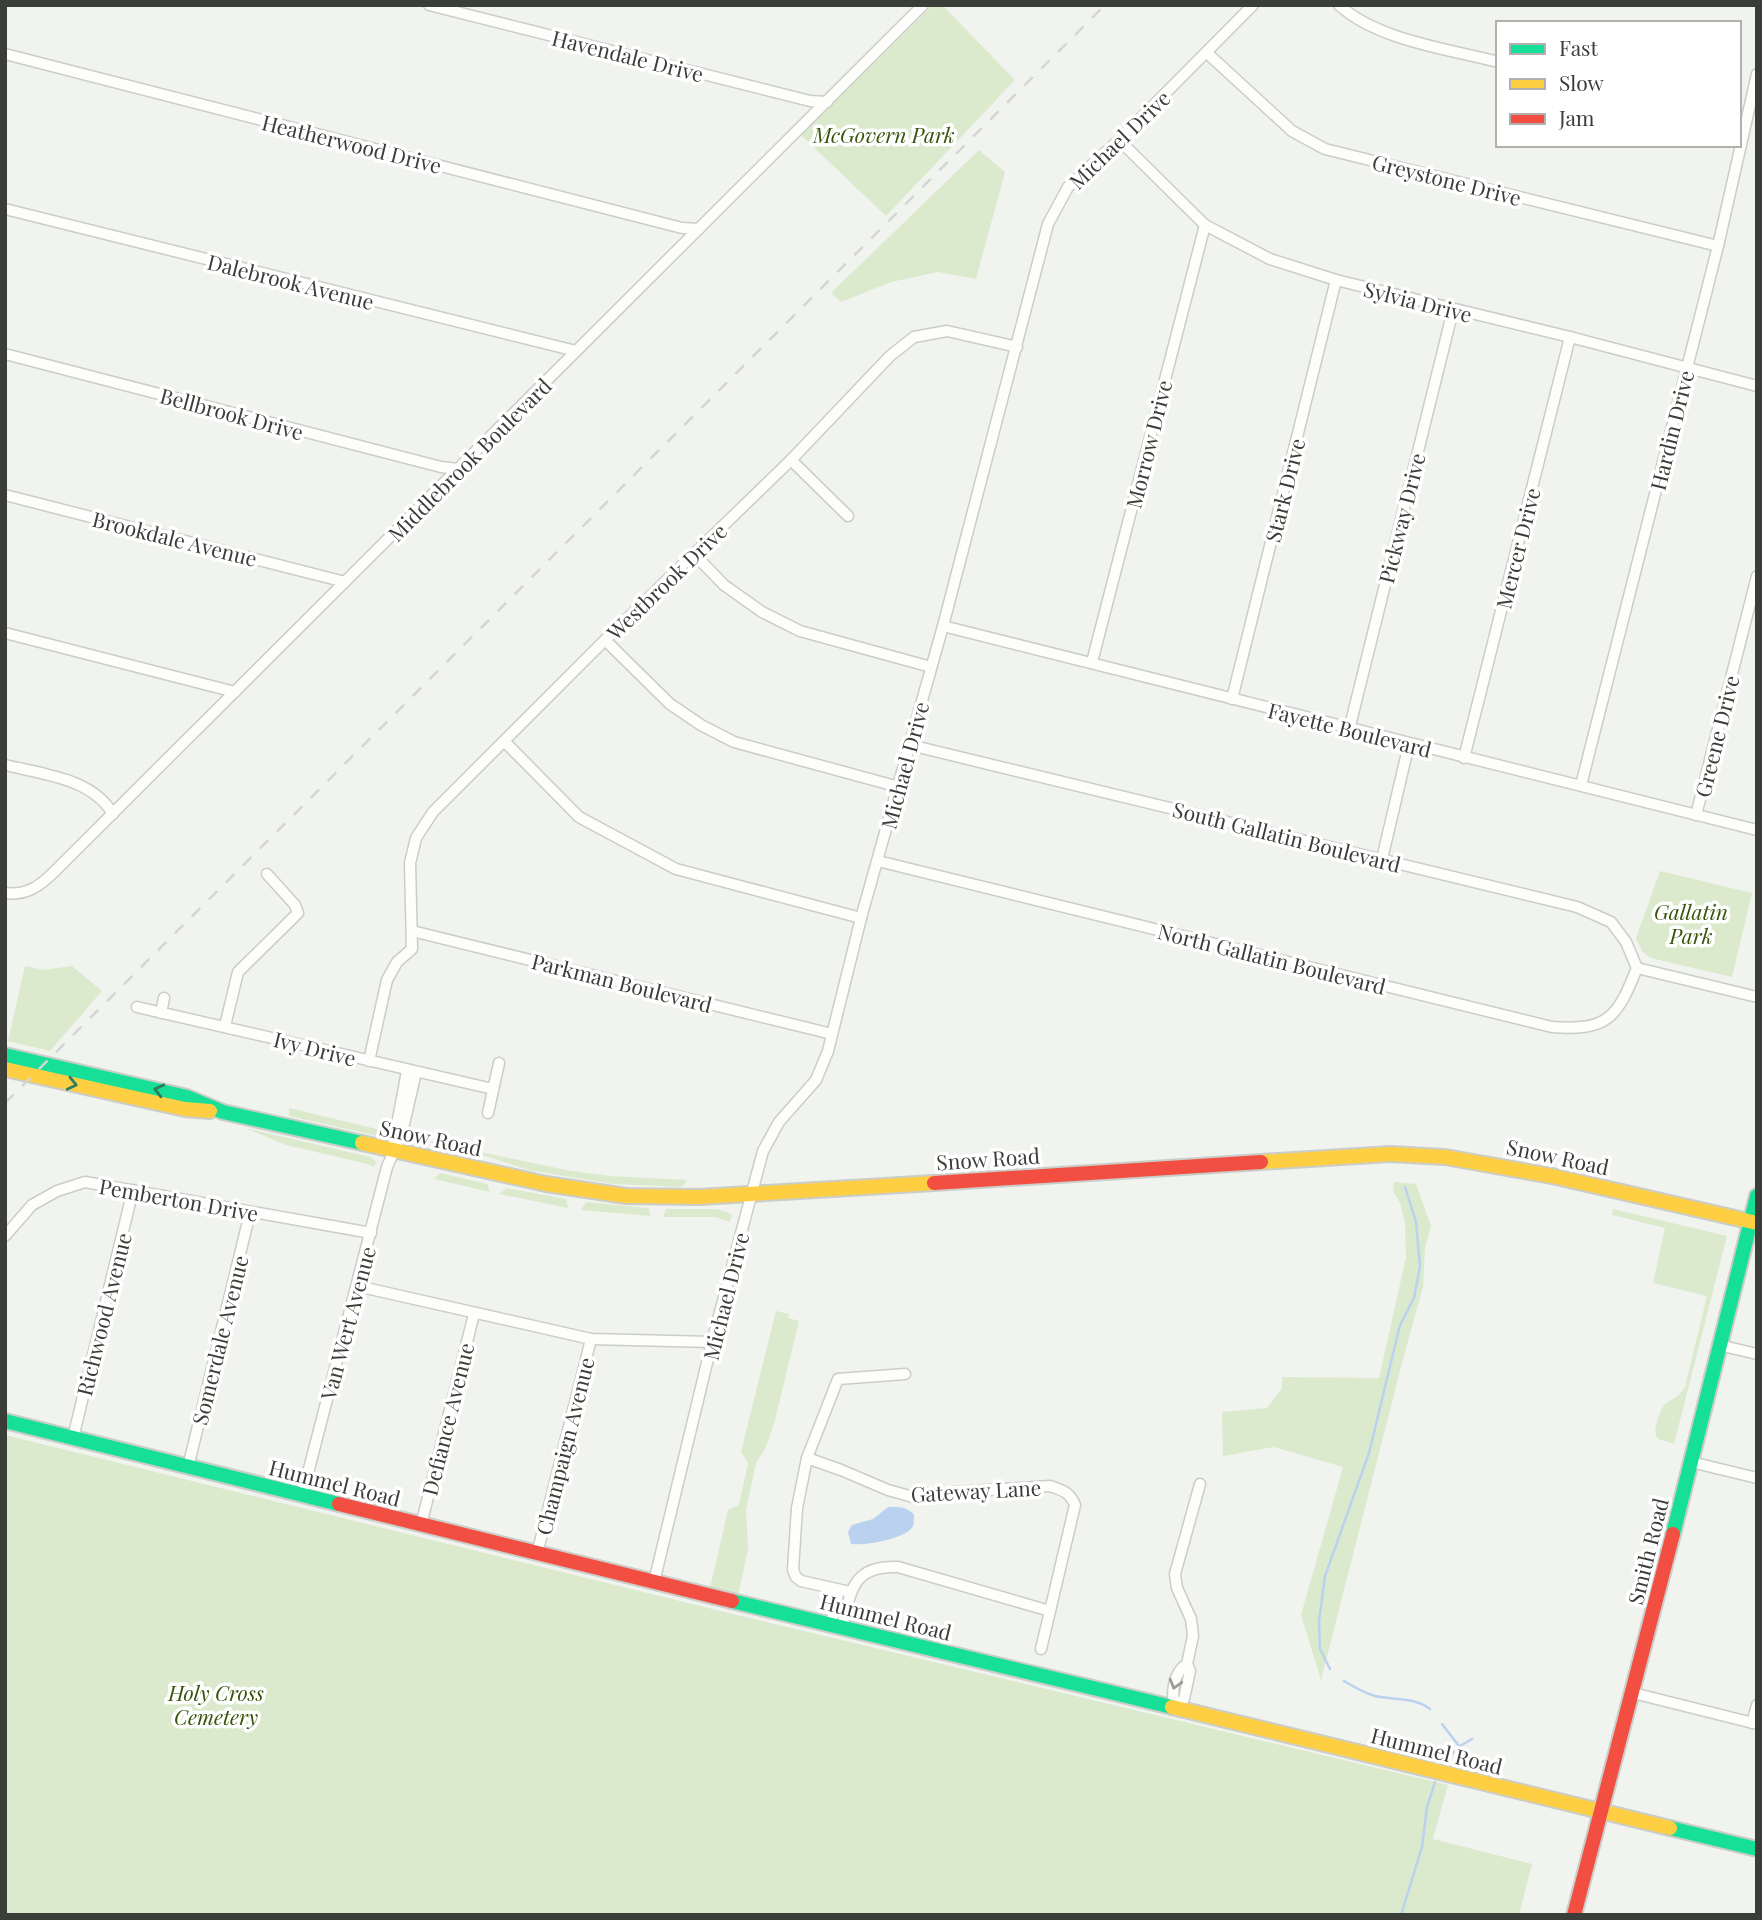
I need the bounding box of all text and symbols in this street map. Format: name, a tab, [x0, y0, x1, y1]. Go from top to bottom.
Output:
legend	[1496, 21, 1741, 147]
street label: Havendale Drive	[549, 23, 707, 87]
text: Fast	[1559, 33, 1598, 61]
text: Slow	[1559, 68, 1604, 96]
street label: Michael Drive	[1062, 84, 1176, 194]
text: Jam	[1558, 103, 1595, 131]
street label: Heatherwood Drive	[259, 107, 445, 179]
park label: McGovern Park	[812, 120, 955, 148]
street label: Greystone Drive	[1370, 147, 1524, 211]
street label: Dalebrook Avenue	[205, 247, 377, 315]
street label: Sylvia Drive	[1361, 274, 1475, 328]
street label: Hardin Drive	[1643, 367, 1699, 493]
street label: Middlebrook Boulevard	[381, 371, 557, 547]
street label: Morrow Drive	[1119, 377, 1177, 511]
street label: Bellbrook Drive	[157, 380, 307, 446]
street label: Stark Drive	[1258, 435, 1310, 545]
street label: Pickway Drive	[1371, 450, 1431, 586]
street label: Mercer Drive	[1488, 485, 1546, 611]
street label: Brookdale Avenue	[90, 504, 260, 572]
street label: Westbrook Drive	[599, 517, 732, 646]
street label: Greene Drive	[1687, 672, 1745, 800]
street label: Fayette Boulevard	[1265, 695, 1435, 763]
street label: Michael Drive	[874, 698, 934, 832]
street label: South Gallatin Boulevard	[1170, 794, 1404, 878]
park label: Gallatin Park	[1654, 897, 1728, 949]
street label: North Gallatin Boulevard	[1155, 916, 1389, 1000]
street label: Parkman Boulevard	[529, 946, 715, 1018]
street label: Ivy Drive	[271, 1024, 359, 1072]
one-way arrow	[66, 1076, 78, 1090]
one-way arrow	[153, 1084, 165, 1098]
street label: Snow Road	[377, 1113, 485, 1161]
street label: Snow Road	[1504, 1132, 1612, 1180]
street label: Snow Road	[935, 1140, 1041, 1176]
street label: Pemberton Drive	[97, 1171, 261, 1227]
street label: Michael Drive	[696, 1229, 754, 1363]
street label: Richwood Avenue	[69, 1230, 137, 1398]
street label: Van Wert Avenue	[313, 1243, 381, 1404]
street label: Somerdale Avenue	[184, 1252, 254, 1428]
street label: Defiance Avenue	[414, 1340, 480, 1498]
street label: Champaign Avenue	[528, 1354, 600, 1538]
street label: Hummel Road	[266, 1452, 404, 1512]
street label: Gateway Lane	[910, 1473, 1042, 1507]
street label: Smith Road	[1620, 1495, 1674, 1607]
street label: Hummel Road	[817, 1586, 955, 1646]
park label: Holy Cross Cemetery	[167, 1678, 264, 1730]
one-way arrow	[1169, 1678, 1184, 1690]
street label: Hummel Road	[1368, 1720, 1506, 1780]

